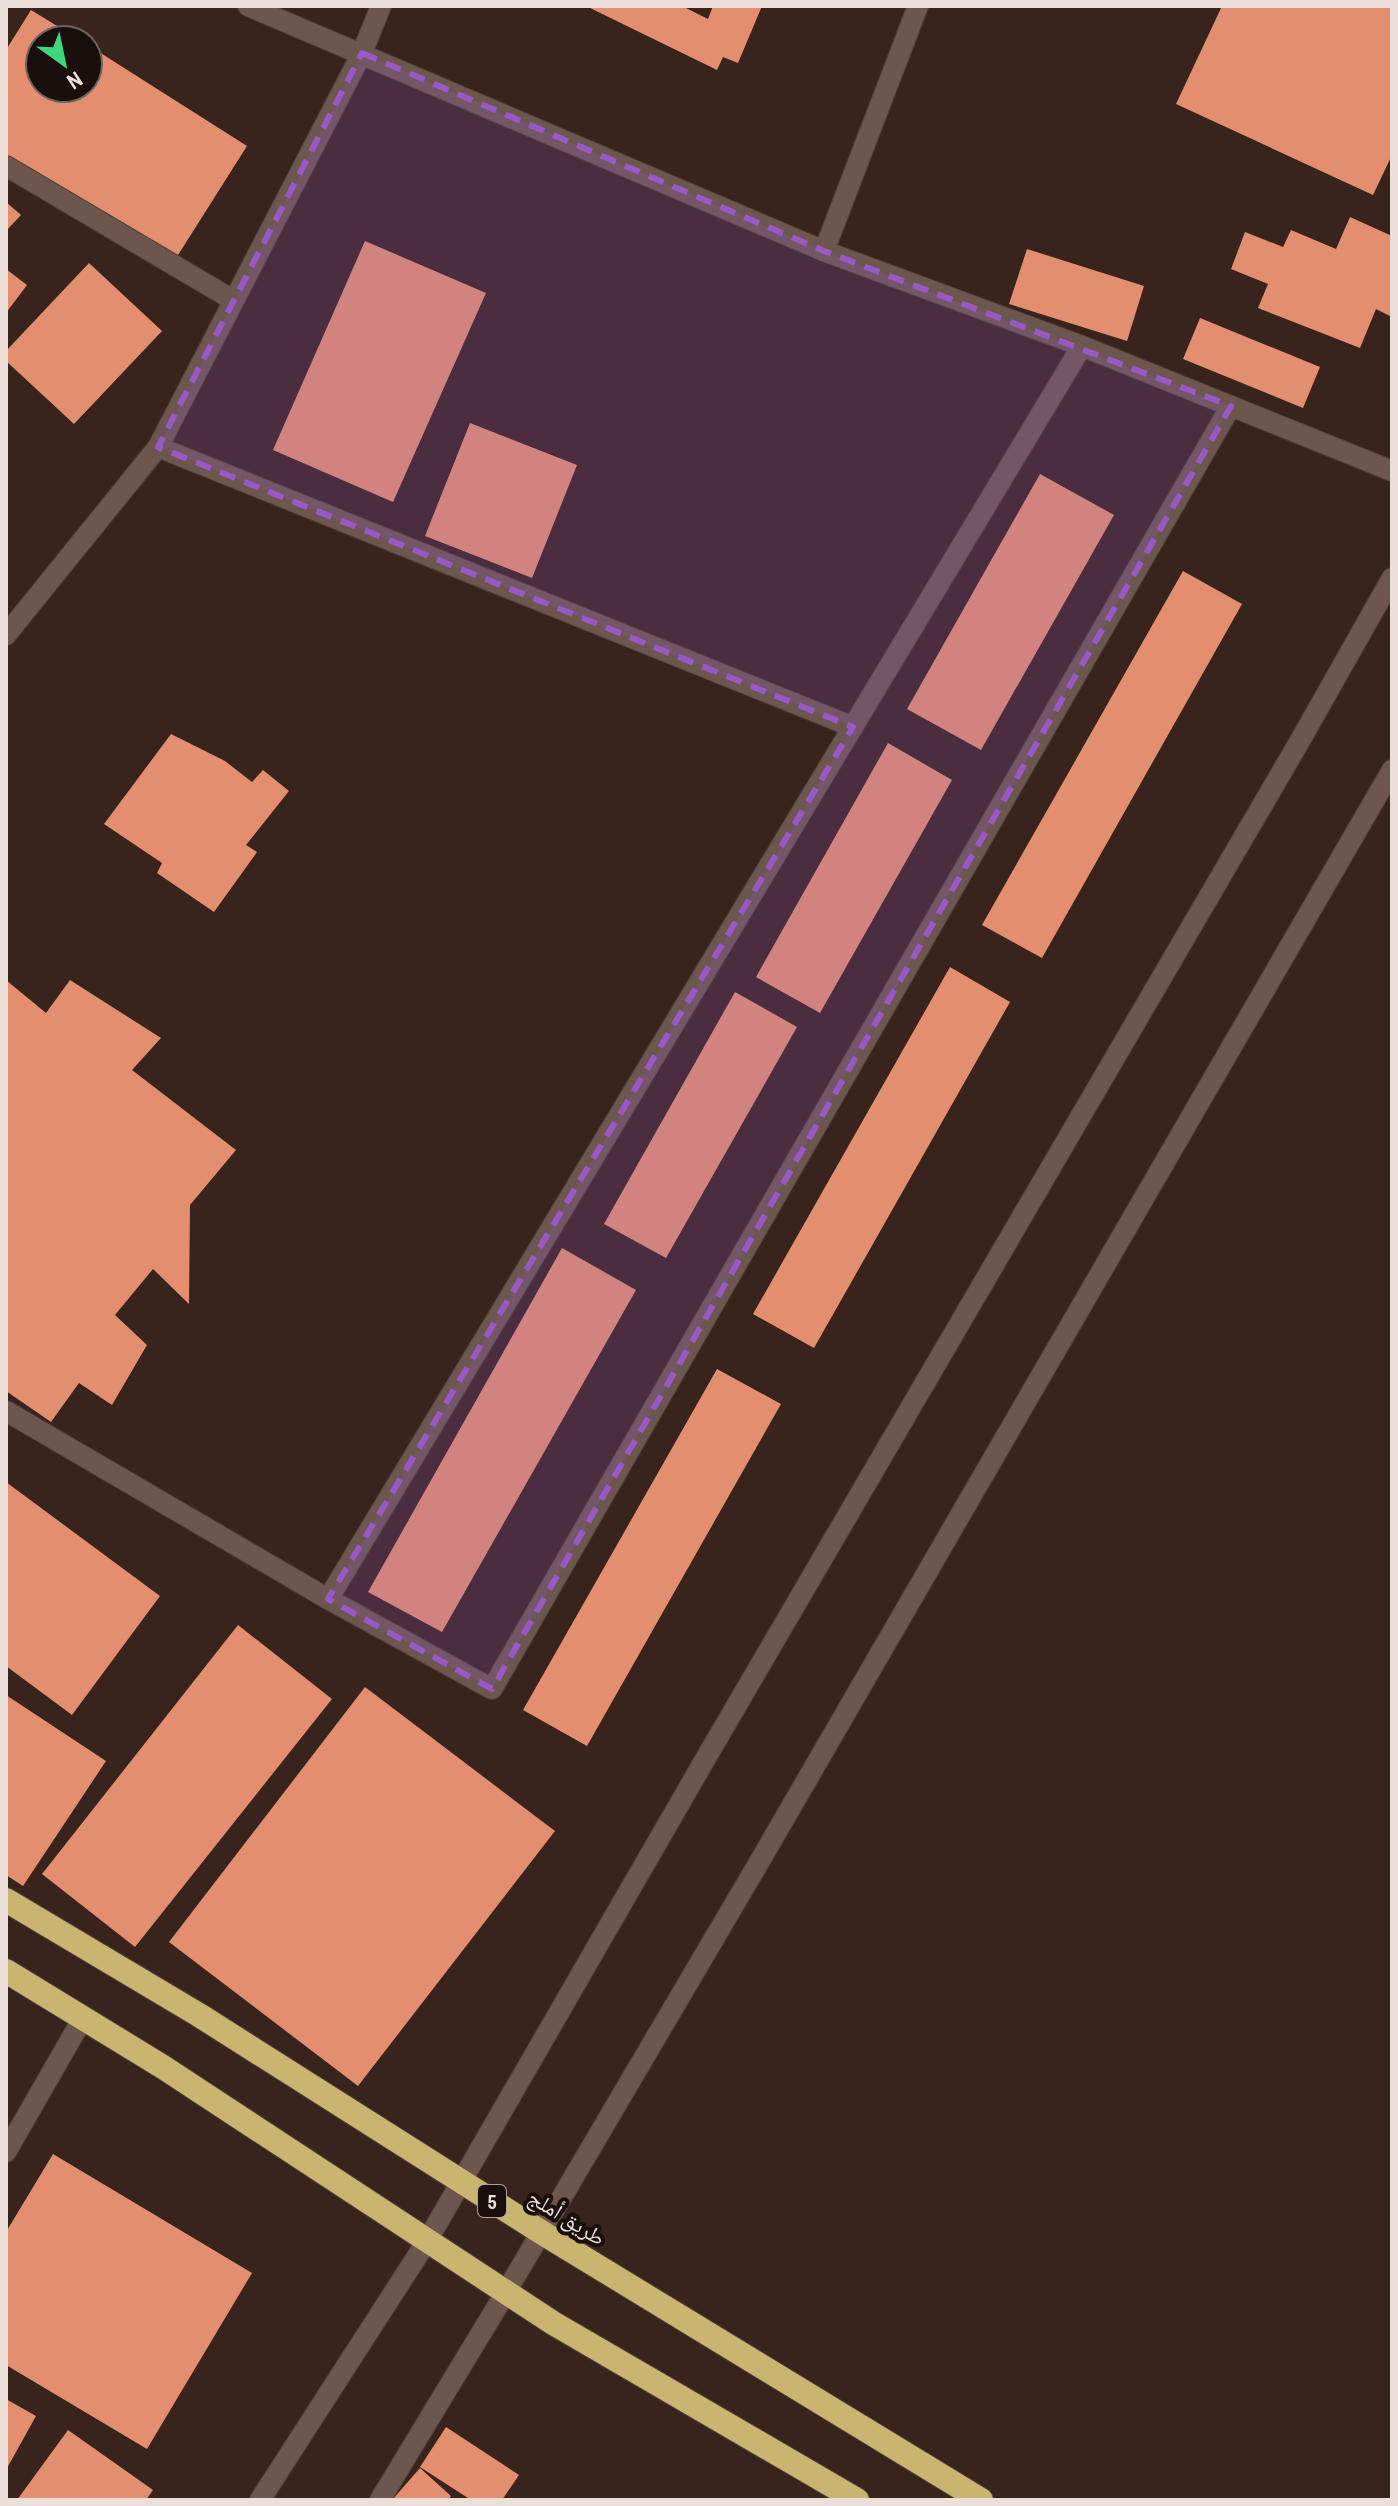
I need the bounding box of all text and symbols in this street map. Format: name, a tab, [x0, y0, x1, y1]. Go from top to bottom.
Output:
north arrow	[24, 24, 104, 104]
text: N	[61, 65, 89, 97]
street label: طريق أملج	[523, 2182, 611, 2252]
road number: 5	[478, 2185, 506, 2217]

